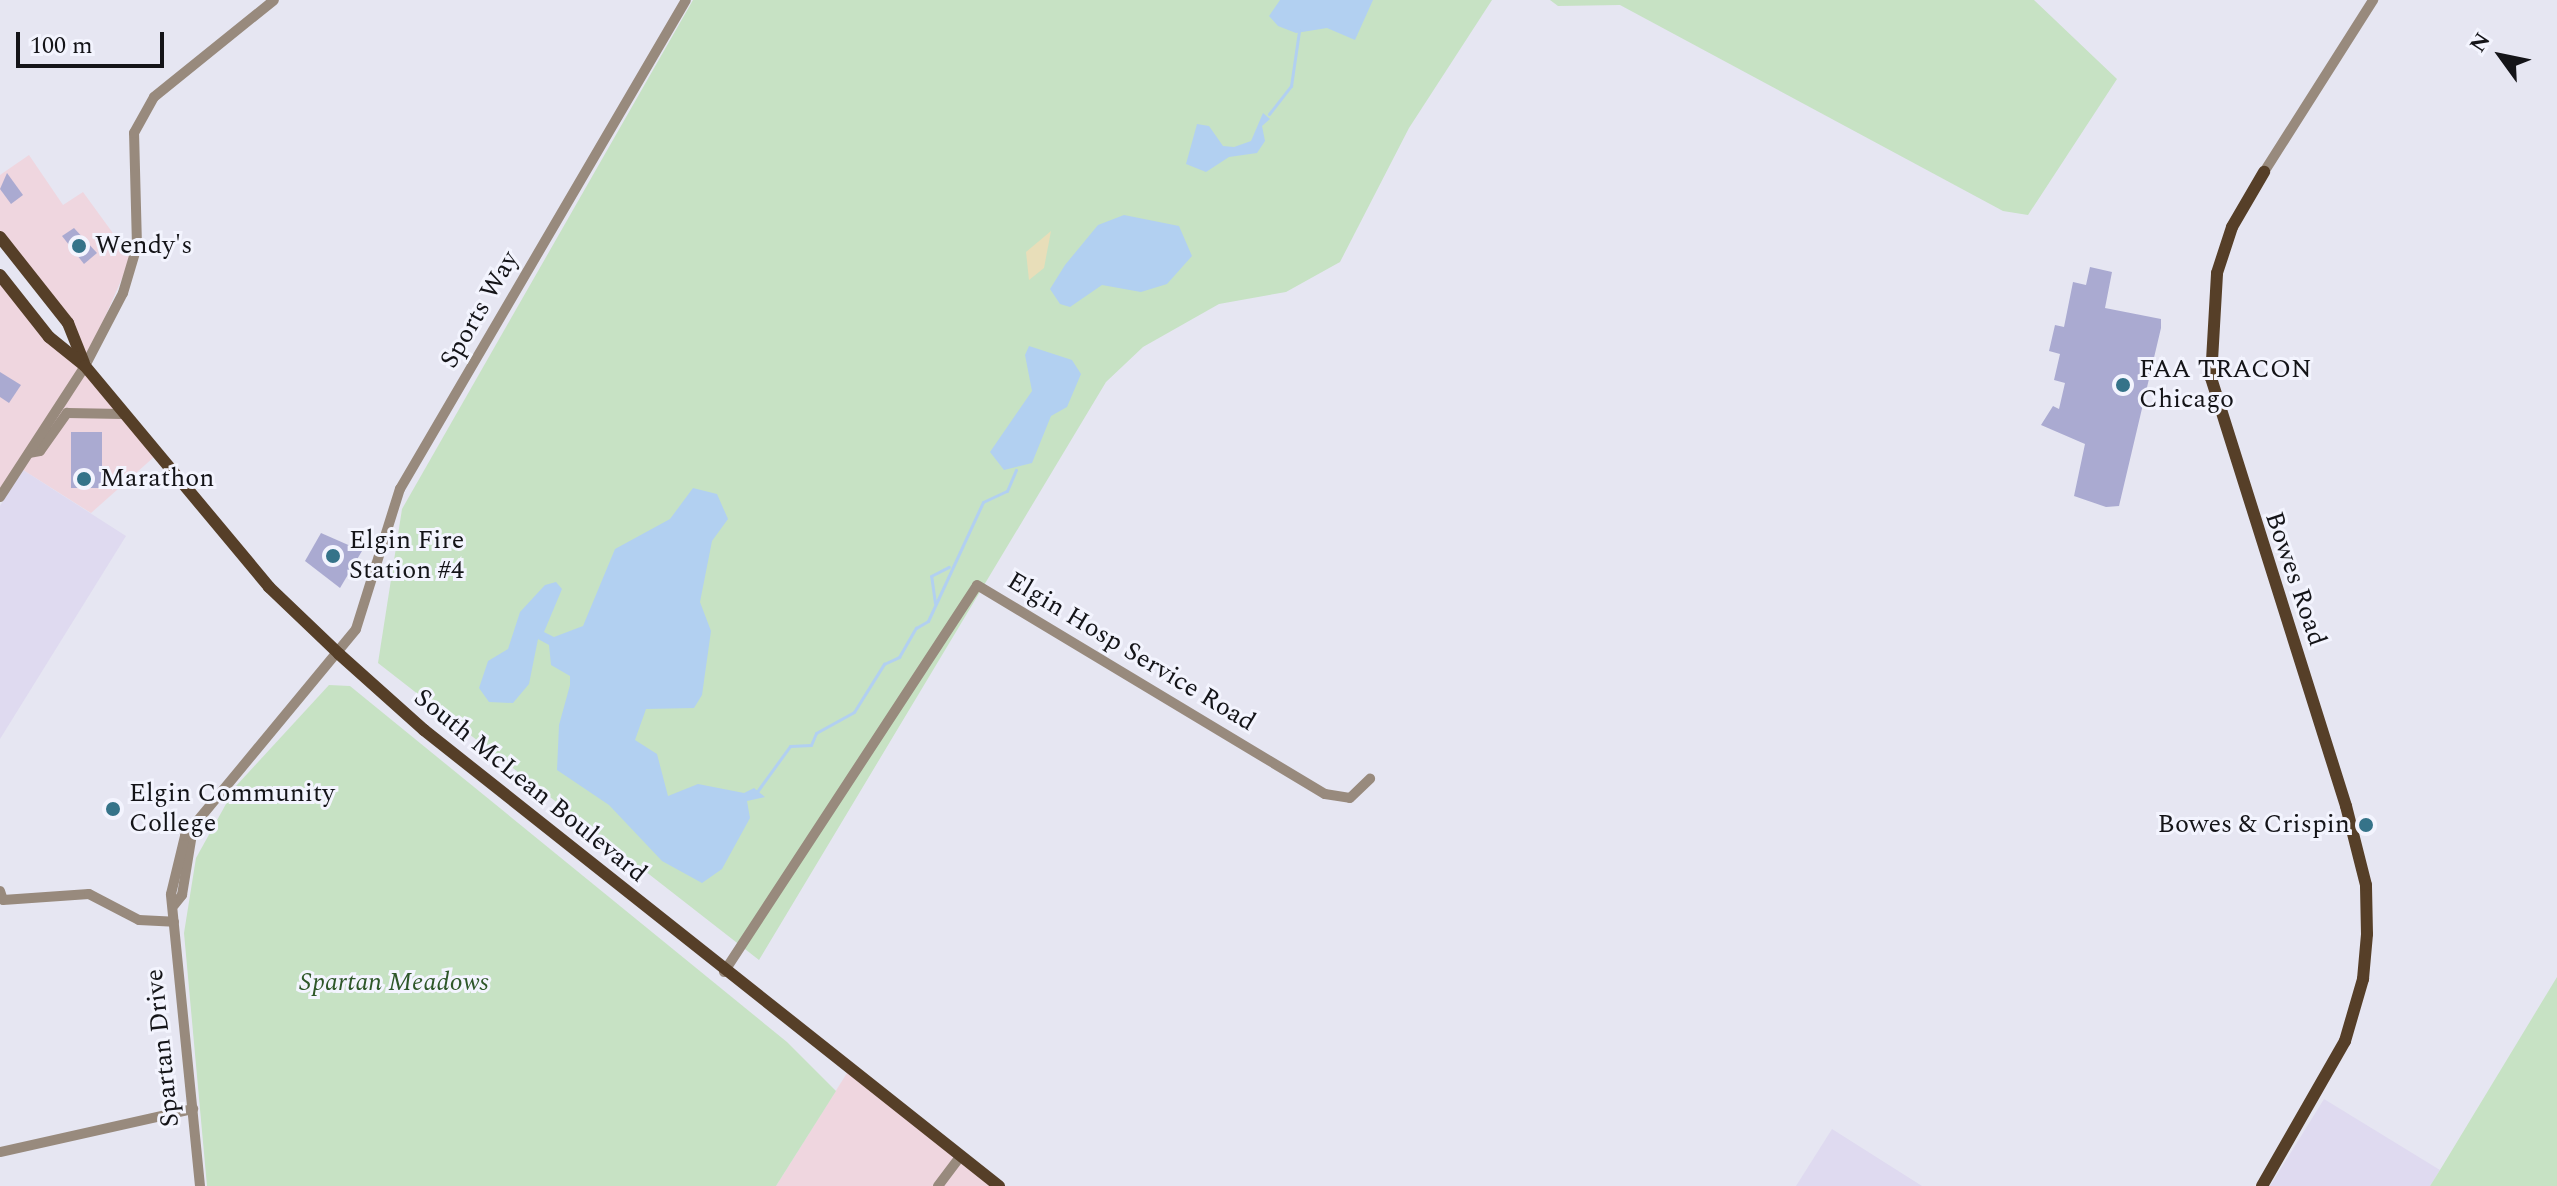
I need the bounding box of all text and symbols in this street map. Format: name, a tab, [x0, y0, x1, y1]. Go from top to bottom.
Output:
scale bar	[20, 16, 168, 66]
north arrow	[2461, 16, 2541, 96]
text: N	[2462, 26, 2499, 59]
text: 100 m	[30, 28, 93, 64]
place label: Wendy's	[95, 230, 192, 262]
marker: Wendy's	[70, 237, 88, 255]
street label: Sports Way	[434, 246, 526, 374]
place label: FAA TRACON Chicago	[2139, 354, 2312, 416]
marker: FAA TRACON Chicago	[2114, 376, 2132, 394]
place label: Marathon	[100, 463, 214, 495]
marker: Marathon	[75, 470, 93, 488]
street label: Bowes Road	[2257, 508, 2333, 650]
place label: Elgin Fire Station #4	[349, 525, 464, 586]
marker: Elgin Fire Station #4	[324, 547, 342, 565]
street label: Elgin Hosp Service Road	[1001, 565, 1261, 739]
street label: South McLean Boulevard	[407, 682, 653, 890]
place label: Elgin Community College	[129, 778, 335, 840]
marker: Elgin Community College	[104, 800, 122, 818]
place label: Bowes & Crispin	[2158, 809, 2350, 841]
marker: Bowes & Crispin	[2357, 816, 2375, 834]
street label: Spartan Drive	[139, 967, 187, 1129]
park label: Spartan Meadows	[299, 967, 489, 999]

